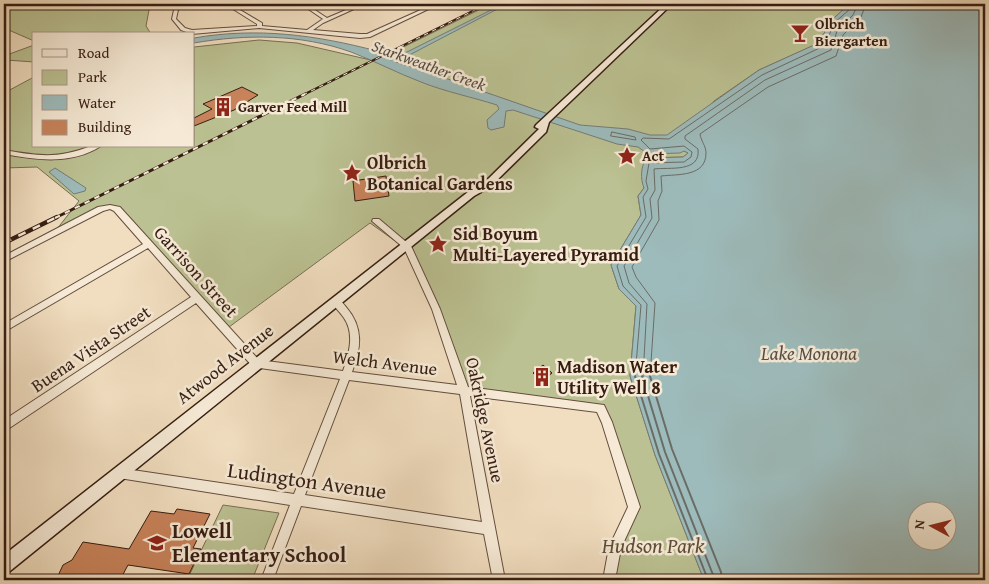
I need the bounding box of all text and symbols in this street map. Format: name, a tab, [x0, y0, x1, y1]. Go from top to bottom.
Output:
place label: Olbrich Biergarten	[815, 13, 888, 51]
bar icon: Olbrich Biergarten	[789, 22, 811, 44]
legend	[32, 32, 195, 148]
water label: Starkweather Creek	[369, 33, 490, 97]
text: Road	[78, 42, 109, 63]
text: Park	[78, 66, 107, 87]
text: Water	[78, 92, 116, 113]
building icon: Garver Feed Mill	[212, 96, 234, 118]
place label: Garver Feed Mill	[238, 96, 348, 117]
text: Building	[78, 116, 132, 137]
place icon: Act	[616, 145, 638, 167]
place label: Act	[642, 145, 665, 166]
place label: Olbrich Botanical Gardens	[367, 149, 513, 197]
place icon: Olbrich Botanical Gardens	[341, 162, 363, 184]
street label: Garrison Street	[148, 220, 245, 324]
place label: Sid Boyum Multi-Layered Pyramid	[453, 220, 640, 268]
place icon: Sid Boyum Multi-Layered Pyramid	[427, 233, 449, 255]
street label: Buena Vista Street	[25, 298, 157, 399]
street label: Atwood Avenue	[170, 317, 279, 410]
water label: Lake Monona	[760, 339, 857, 367]
street label: Welch Avenue	[331, 343, 439, 382]
place label: Madison Water Utility Well 8	[557, 353, 678, 401]
street label: Oakridge Avenue	[459, 355, 512, 485]
building icon: Madison Water Utility Well 8	[531, 366, 553, 388]
street label: Ludington Avenue	[226, 454, 389, 507]
north arrow	[906, 502, 956, 552]
place label: Lowell Elementary School	[172, 515, 347, 570]
text: N	[909, 518, 930, 530]
park label: Hudson Park	[601, 530, 705, 561]
school or university icon: Lowell Elementary School	[146, 532, 168, 554]

